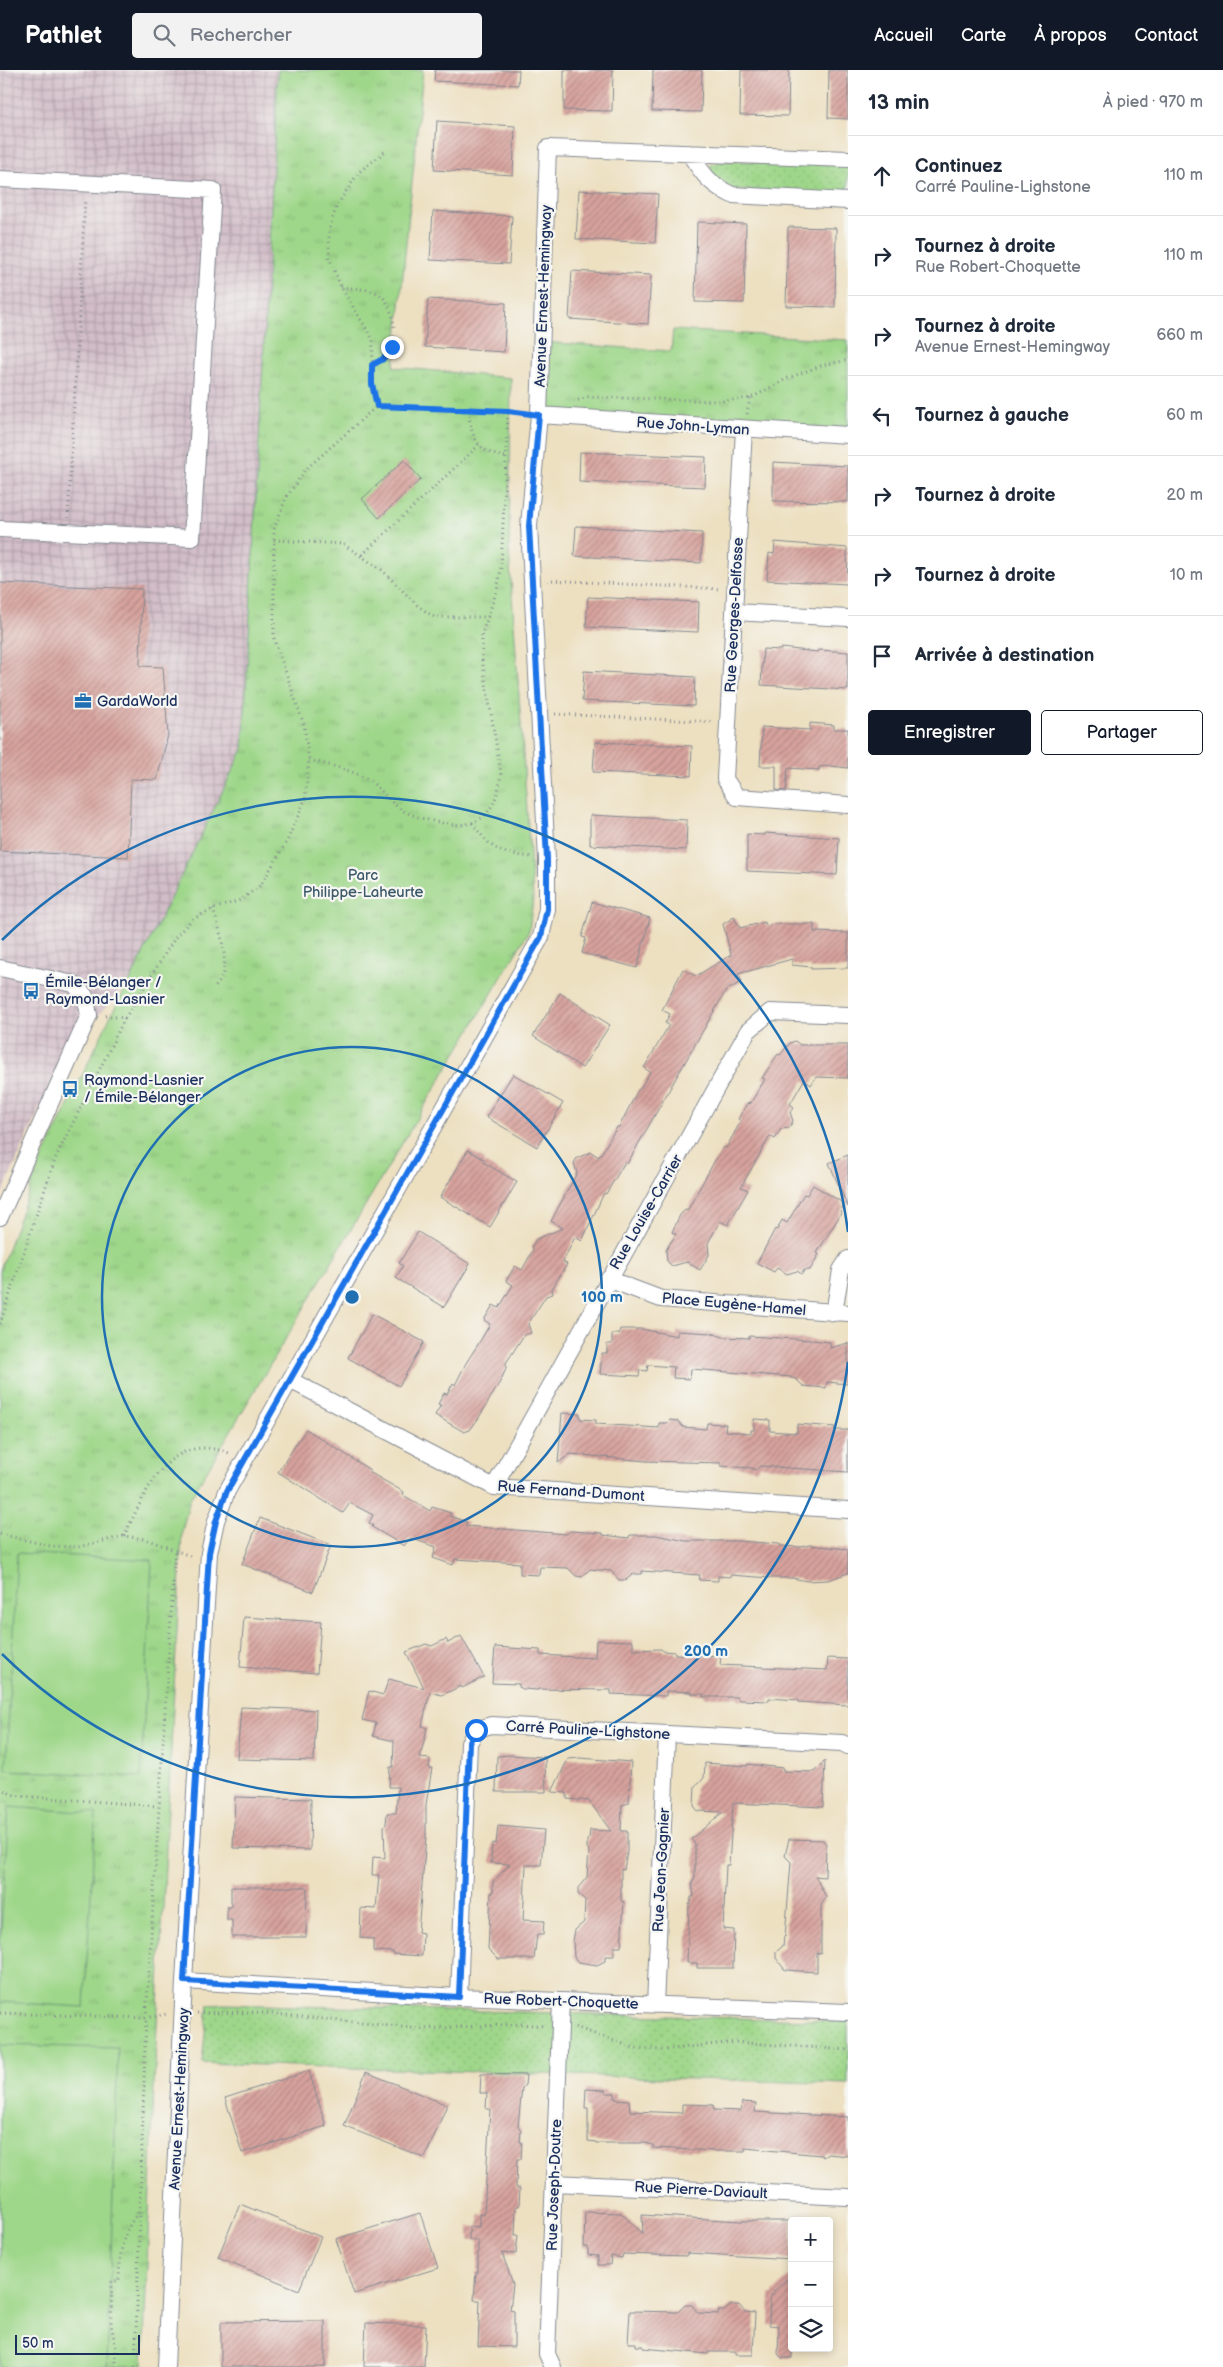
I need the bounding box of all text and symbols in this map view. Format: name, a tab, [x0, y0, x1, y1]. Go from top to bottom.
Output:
search box	[132, 13, 482, 58]
text: Pathlet	[25, 21, 102, 50]
icon: search	[150, 21, 178, 49]
text: Rechercher	[190, 24, 292, 47]
text: Accueil	[874, 25, 933, 46]
text: Carte	[961, 25, 1006, 46]
text: À propos	[1034, 25, 1107, 46]
text: Contact	[1135, 25, 1198, 46]
text: 13 min	[868, 90, 930, 115]
text: À pied · 970 m	[1103, 93, 1203, 112]
text: Continuez	[915, 155, 1002, 178]
icon: ahead	[868, 162, 896, 190]
text: 110 m	[1164, 166, 1203, 185]
text: Carré Pauline-Lighstone	[915, 178, 1091, 197]
street label: Avenue Ernest-Hemingway	[531, 204, 556, 388]
text: Tournez à droite	[915, 235, 1056, 258]
icon: right	[868, 242, 896, 270]
text: 110 m	[1164, 246, 1203, 265]
text: Rue Robert-Choquette	[915, 258, 1081, 277]
text: Tournez à droite	[915, 315, 1056, 338]
icon: right	[868, 322, 896, 350]
text: 660 m	[1156, 326, 1203, 345]
route end	[381, 336, 404, 359]
text: Avenue Ernest-Hemingway	[915, 338, 1110, 357]
icon: left	[868, 402, 896, 430]
text: Tournez à gauche	[915, 404, 1069, 427]
text: 60 m	[1166, 406, 1203, 425]
street label: Rue John-Lyman	[636, 413, 750, 440]
icon: right	[868, 482, 896, 510]
text: Tournez à droite	[915, 484, 1056, 507]
text: 20 m	[1167, 486, 1203, 505]
street label: Rue Georges-Delfosse	[721, 537, 748, 693]
icon: right	[868, 562, 896, 590]
text: Tournez à droite	[915, 564, 1056, 587]
text: 10 m	[1170, 566, 1203, 585]
icon: arrive	[868, 642, 896, 670]
text: Arrivée à destination	[915, 644, 1094, 667]
office icon: GardaWorld	[73, 691, 93, 711]
place label: GardaWorld	[97, 692, 178, 711]
button: Enregistrer	[868, 710, 1031, 755]
button: Partager	[1041, 710, 1203, 755]
park label: Parc Philippe-Laheurte	[303, 866, 423, 902]
place label: Émile-Bélanger / Raymond-Lasnier	[45, 973, 165, 1009]
bus stop icon: Émile-Bélanger / Raymond-Lasnier	[21, 981, 41, 1001]
place label: Raymond-Lasnier / Émile-Bélanger	[84, 1071, 204, 1107]
bus stop icon: Raymond-Lasnier / Émile-Bélanger	[60, 1079, 80, 1099]
street label: Rue Louise-Carrier	[606, 1151, 687, 1273]
centre of rings	[343, 1288, 361, 1306]
text: 100 m	[581, 1288, 623, 1307]
street label: Place Eugène-Hamel	[661, 1289, 807, 1320]
street label: Rue Fernand-Dumont	[497, 1477, 646, 1506]
text: 200 m	[684, 1642, 728, 1661]
street label: Carré Pauline-Lighstone	[505, 1717, 671, 1744]
route start	[465, 1719, 488, 1742]
street label: Rue Jean-Gagnier	[649, 1807, 674, 1933]
street label: Rue Robert-Choquette	[483, 1989, 639, 2014]
street label: Avenue Ernest-Hemingway	[165, 2007, 194, 2191]
street label: Rue Joseph-Doutre	[543, 2119, 566, 2251]
street label: Rue Pierre-Daviault	[634, 2178, 768, 2203]
map controls	[788, 2217, 833, 2352]
button: +	[788, 2217, 833, 2262]
button: −	[788, 2262, 833, 2307]
button: layers	[788, 2307, 833, 2352]
scale bar	[15, 2332, 140, 2355]
text: 50 m	[22, 2335, 54, 2352]

